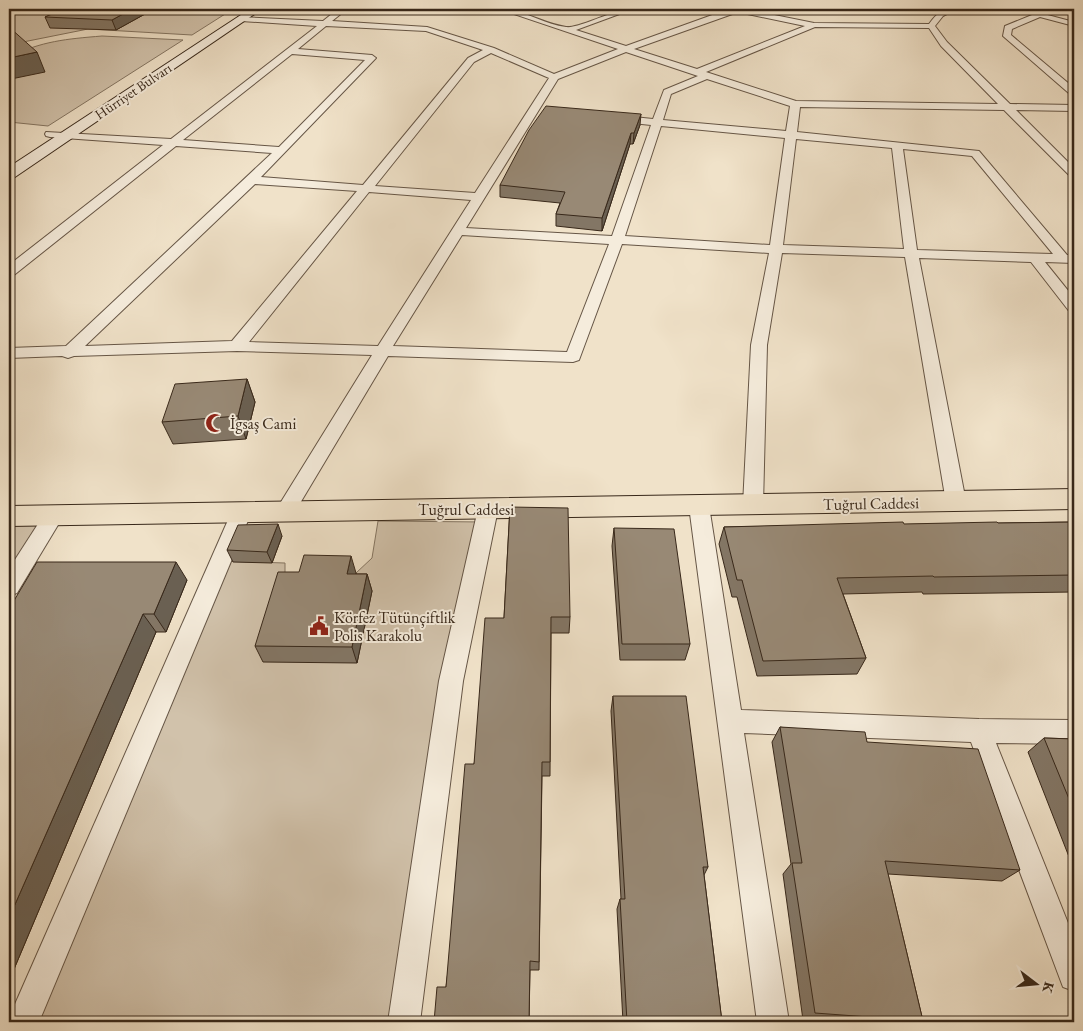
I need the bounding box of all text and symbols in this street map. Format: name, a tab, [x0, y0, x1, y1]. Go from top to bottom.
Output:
street label: Hürriyet Bulvarı	[91, 58, 175, 123]
mosque icon: İgsaş Cami	[204, 412, 226, 434]
place label: İgsaş Cami	[230, 413, 297, 434]
street label: Tuğrul Caddesi	[823, 492, 919, 515]
street label: Tuğrul Caddesi	[418, 499, 514, 520]
place label: Körfez Tütünçiftlik Polis Karakolu	[334, 607, 456, 646]
public building icon: Körfez Tütünçiftlik Polis Karakolu	[308, 615, 330, 637]
north arrow	[1010, 958, 1060, 1008]
text: K	[1038, 980, 1059, 996]

